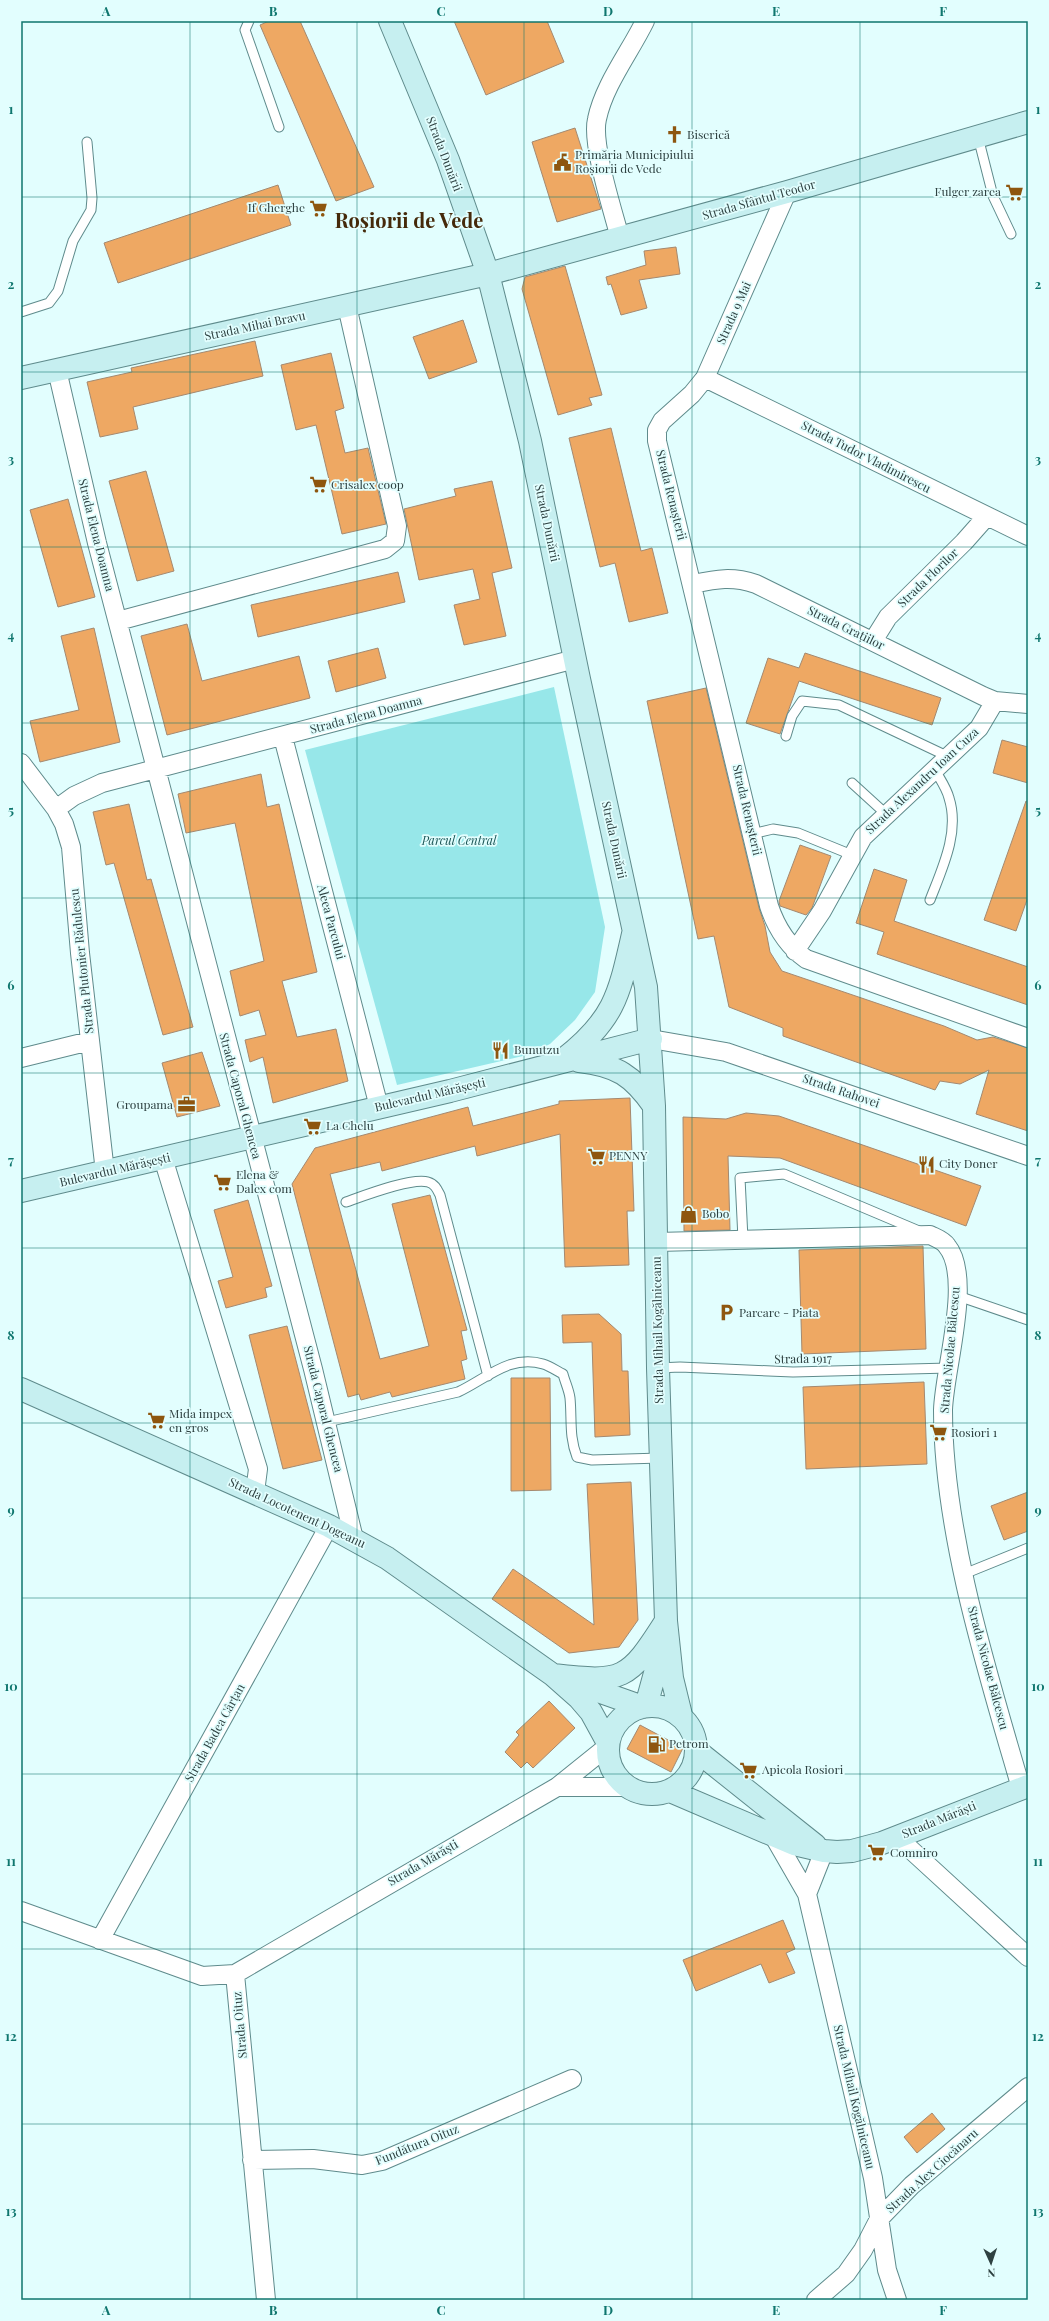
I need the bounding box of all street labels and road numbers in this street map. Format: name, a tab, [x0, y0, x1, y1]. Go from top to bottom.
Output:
street label: Strada Dunării	[423, 114, 467, 194]
street label: Strada Sfântul Teodor	[700, 175, 818, 223]
street label: Strada 9 Mai	[712, 278, 754, 346]
street label: Strada Mihai Bravu	[203, 306, 307, 344]
street label: Strada Tudor Vladimirescu	[799, 416, 934, 496]
street label: Strada Renașterii	[653, 448, 691, 542]
street label: Strada Elena Doamna	[75, 477, 119, 593]
street label: Strada Dunării	[532, 482, 564, 564]
street label: Strada Florilor	[893, 544, 962, 610]
street label: Strada Grațiilor	[805, 601, 888, 653]
street label: Strada Elena Doamna	[308, 691, 424, 737]
street label: Strada Alexandru Ioan Cuza	[861, 723, 981, 837]
street label: Strada Renașterii	[730, 763, 766, 857]
street label: Strada Dunării	[599, 799, 631, 881]
street label: Aleea Parcului	[314, 882, 350, 961]
street label: Strada Plutonier Rădulescu	[65, 888, 97, 1035]
street label: Strada Caporal Ghencea	[216, 1031, 266, 1161]
street label: Strada Rahovei	[801, 1069, 882, 1111]
street label: Bulevardul Mărășești	[373, 1073, 487, 1115]
street label: Bulevardul Mărășești	[58, 1148, 172, 1190]
street label: Strada Mihail Kogălniceanu	[648, 1256, 666, 1404]
street label: Strada Nicolae Bălcescu	[935, 1286, 963, 1414]
street label: Strada Caporal Ghencea	[300, 1344, 347, 1474]
street label: Strada 1917	[774, 1349, 832, 1367]
street label: Strada Locotenent Dogeanu	[226, 1473, 368, 1551]
street label: Strada Nicolae Bălcescu	[965, 1604, 1013, 1731]
street label: Strada Badea Cârțan	[180, 1680, 248, 1785]
street label: Strada Mărăști	[899, 1797, 979, 1841]
street label: Strada Mărăști	[384, 1835, 461, 1889]
street label: Strada Oituz	[228, 1991, 250, 2059]
street label: Strada Mihail Kogălniceanu	[831, 2023, 879, 2170]
street label: Fundătura Oituz	[373, 2120, 461, 2168]
street label: Strada Alex Ciocănaru	[882, 2125, 981, 2216]

